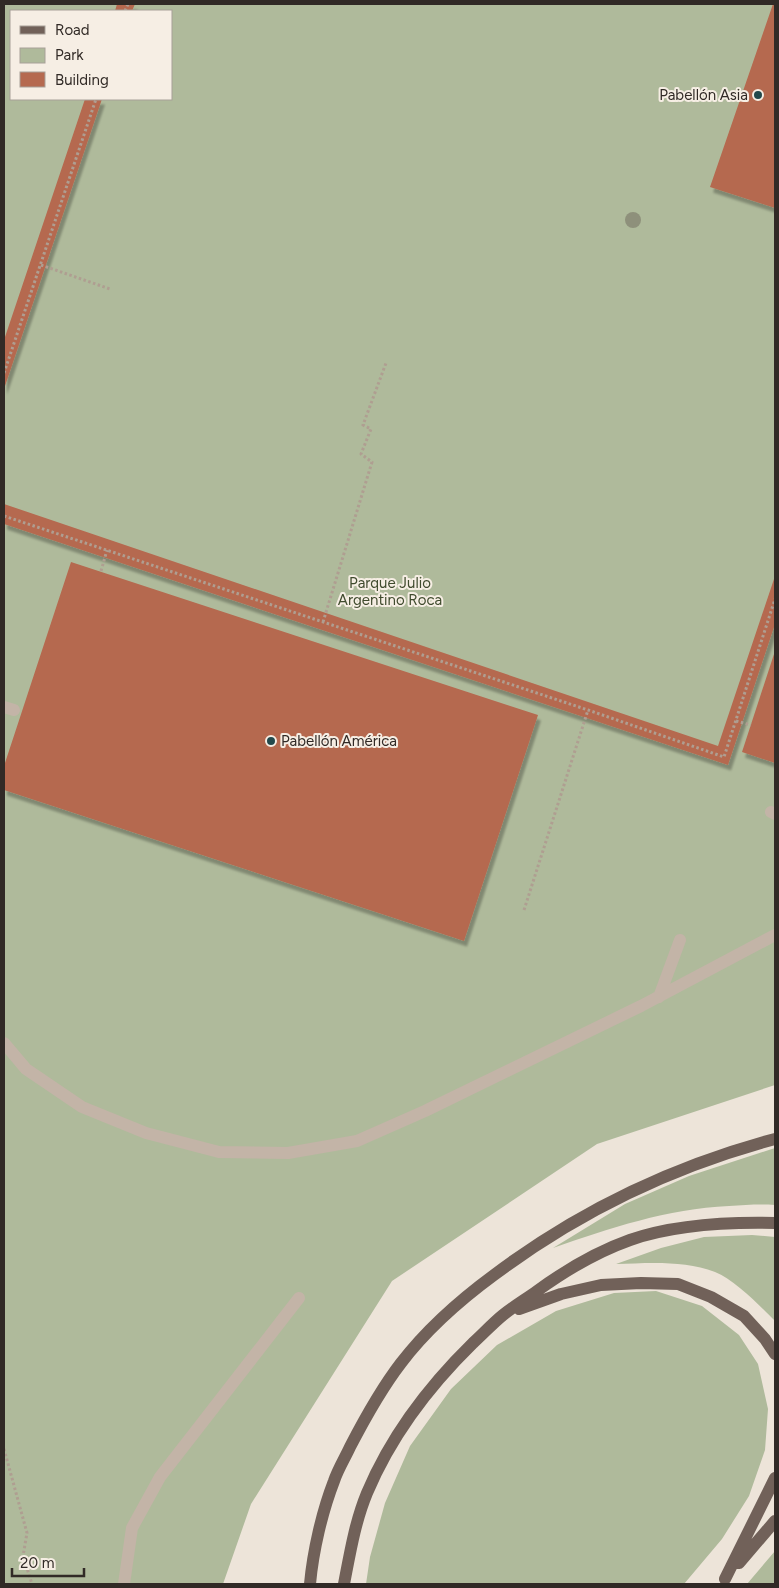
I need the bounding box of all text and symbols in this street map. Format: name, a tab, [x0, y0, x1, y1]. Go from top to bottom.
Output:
legend	[10, 10, 172, 100]
text: Road	[55, 21, 90, 39]
text: Park	[55, 46, 84, 64]
text: Building	[55, 71, 109, 89]
place label: Pabellón Asia	[659, 86, 748, 104]
marker: Pabellón Asia	[752, 89, 764, 101]
park label: Parque Julio Argentino Roca	[338, 574, 442, 609]
place label: Pabellón América	[281, 732, 397, 750]
marker: Pabellón América	[265, 735, 277, 747]
scale bar	[12, 1546, 85, 1578]
text: 20 m	[20, 1554, 54, 1572]

